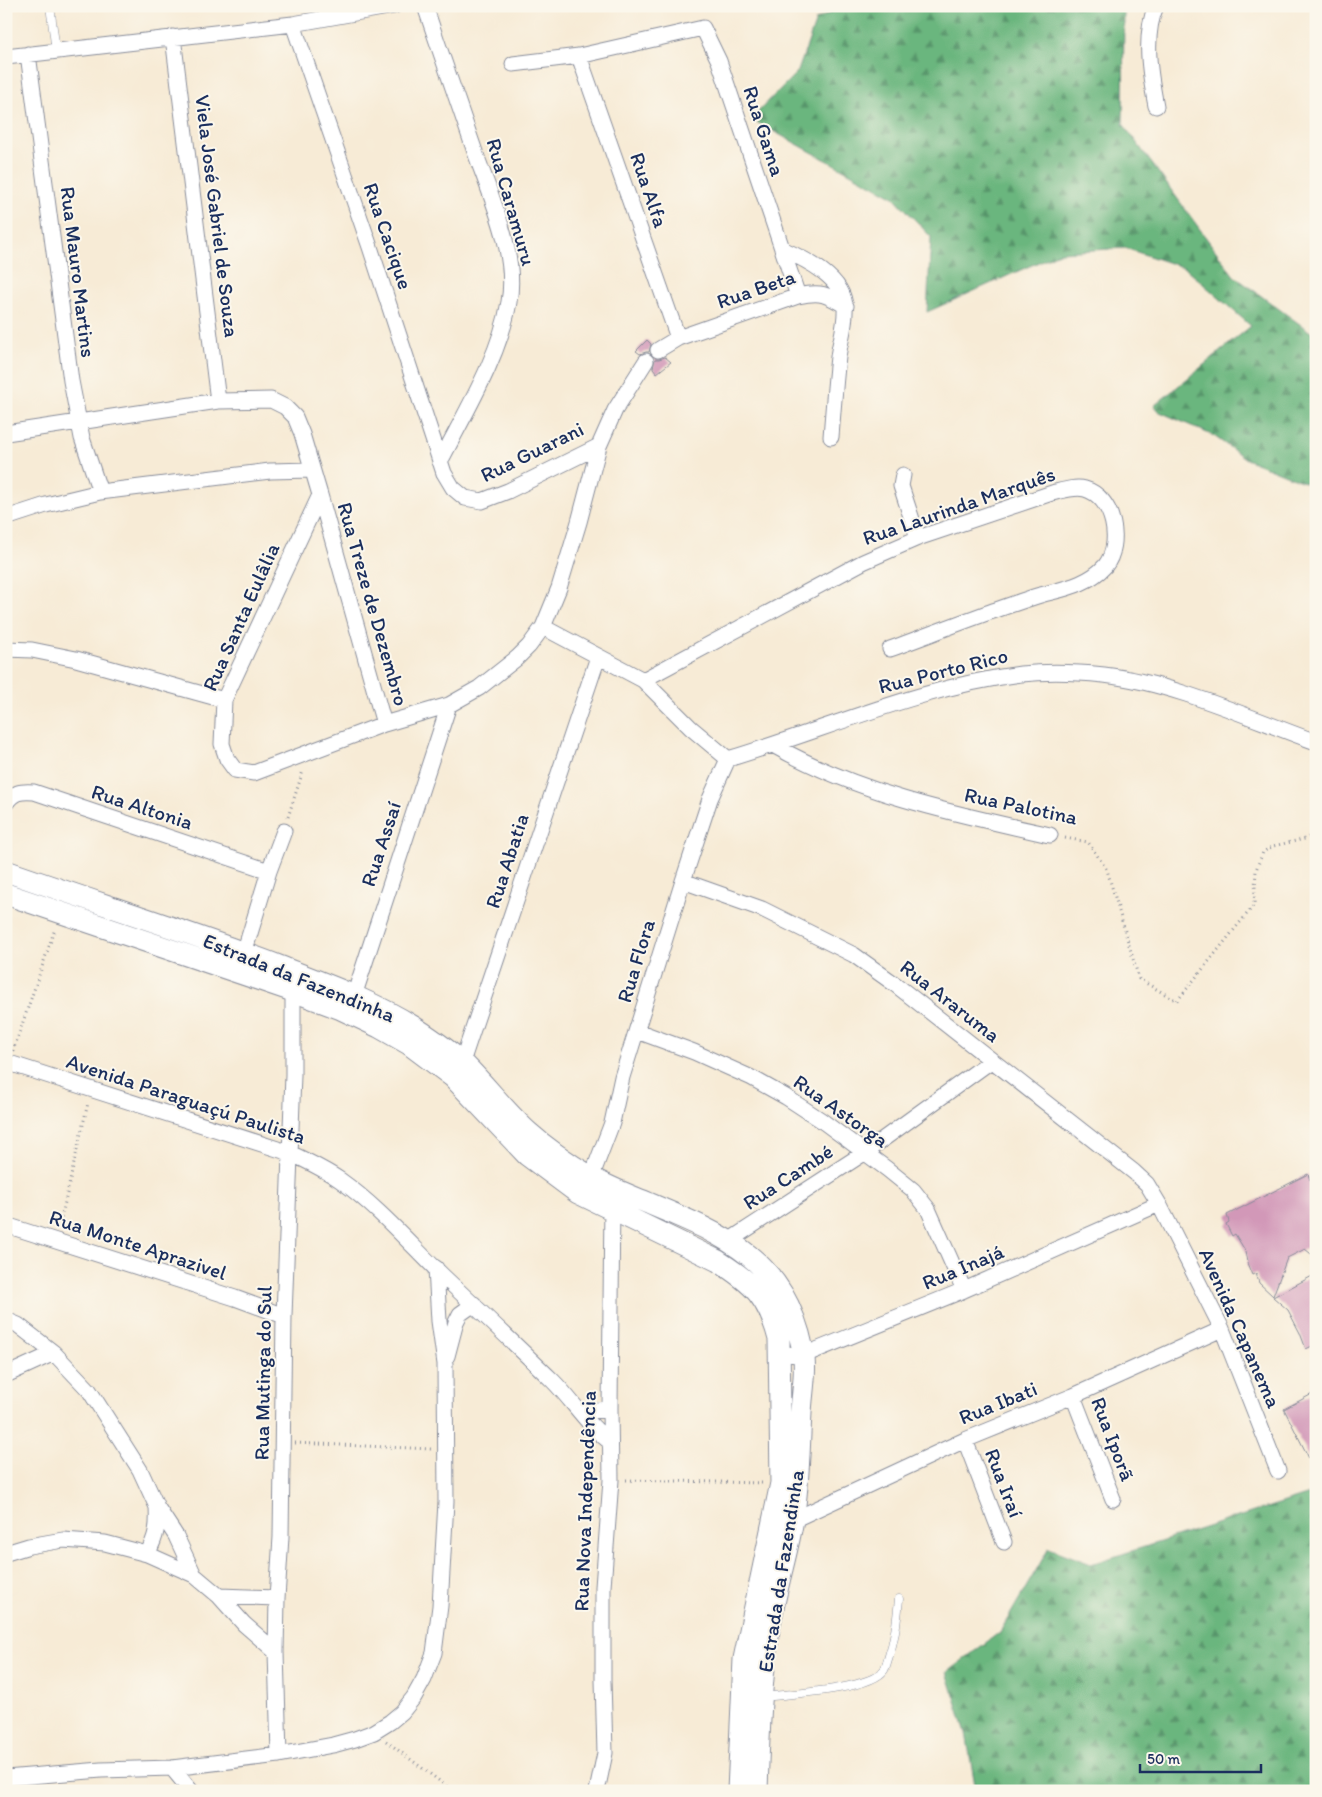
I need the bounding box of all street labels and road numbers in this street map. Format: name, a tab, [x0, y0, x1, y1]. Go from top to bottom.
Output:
street label: Rua Gama	[738, 83, 791, 179]
street label: Viela José Gabriel de Souza	[190, 93, 245, 339]
street label: Rua Caramuru	[481, 135, 542, 269]
street label: Rua Alfa	[625, 149, 674, 231]
street label: Rua Cacique	[359, 179, 418, 293]
street label: Rua Mauro Martins	[56, 185, 101, 359]
street label: Rua Beta	[713, 263, 799, 314]
street label: Rua Guarani	[476, 416, 587, 487]
street label: Rua Laurinda Marquês	[859, 461, 1058, 550]
street label: Rua Treze de Dezembro	[332, 499, 415, 709]
street label: Rua Santa Eulâlia	[197, 539, 284, 695]
street label: Rua Porto Rico	[876, 642, 1010, 699]
street label: Rua Altonia	[88, 778, 196, 835]
street label: Rua Palotina	[962, 781, 1080, 830]
street label: Rua Assaí	[355, 798, 406, 889]
street label: Rua Abatia	[479, 810, 534, 911]
street label: Rua Flora	[611, 916, 660, 1005]
street label: Estrada da Fazendinha	[200, 928, 399, 1028]
street label: Rua Araruma	[895, 954, 1005, 1047]
street label: Avenida Paraguaçú Paulista	[64, 1048, 309, 1149]
street label: Rua Astorga	[789, 1069, 894, 1153]
street label: Rua Cambé	[738, 1138, 837, 1215]
street label: Rua Monte Aprazivel	[46, 1204, 230, 1285]
street label: Rua Inajá	[918, 1238, 1007, 1295]
street label: Avenida Capanema	[1194, 1244, 1287, 1412]
street label: Rua Mutinga do Sul	[248, 1285, 277, 1461]
street label: Rua Ibati	[955, 1376, 1041, 1430]
street label: Rua Nova Independência	[568, 1390, 601, 1612]
street label: Rua Iporã	[1086, 1393, 1141, 1484]
street label: Rua Iraí	[980, 1445, 1029, 1521]
street label: Estrada da Fazendinha	[752, 1468, 809, 1674]

